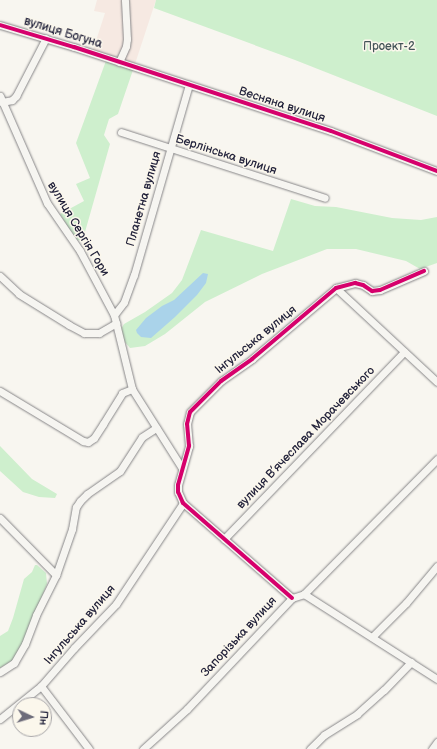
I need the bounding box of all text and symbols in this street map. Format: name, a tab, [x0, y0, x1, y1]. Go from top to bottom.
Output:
street label: вулиця Богуна	[22, 14, 104, 52]
park label: Проект-2	[363, 40, 415, 54]
street label: Весняна вулиця	[237, 84, 327, 126]
street label: Берлінська вулиця	[174, 132, 278, 178]
street label: Планетна вулиця	[124, 150, 164, 248]
street label: вулиця Сергія Гори	[44, 179, 112, 279]
street label: Інгульська вулиця	[212, 303, 300, 377]
street label: вулиця В’ячеслава Морачевського	[234, 364, 378, 512]
street label: Інгульська вулиця	[42, 582, 118, 668]
street label: Запорізька вулиця	[198, 594, 280, 680]
north arrow	[12, 697, 52, 737]
text: Пн	[36, 710, 50, 726]

